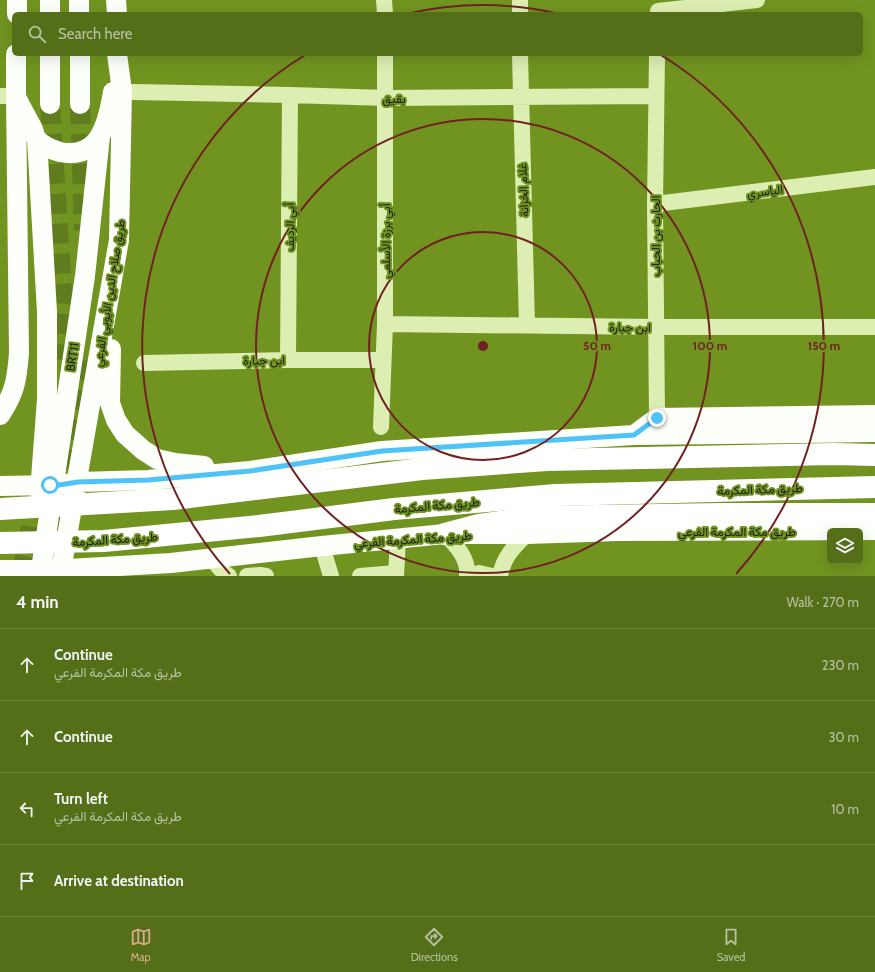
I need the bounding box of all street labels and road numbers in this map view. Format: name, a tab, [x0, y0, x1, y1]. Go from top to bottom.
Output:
street label: بقيق	[382, 91, 406, 107]
street label: غلام الخزانة	[515, 163, 532, 217]
street label: الياسري	[746, 181, 784, 204]
street label: الحارث بن الحباب	[648, 195, 664, 277]
street label: أبي الرديف	[282, 203, 300, 251]
street label: أبي برزة الأسلمي	[378, 203, 396, 279]
street label: طريق صلاح الدين الأيوبي الفرعي	[90, 218, 131, 368]
street label: ابن جبارة	[609, 319, 651, 336]
street label: BRT11	[62, 342, 82, 372]
street label: ابن جبارة	[243, 352, 285, 369]
street label: طريق مكة المكرمة	[717, 480, 803, 499]
street label: طريق مكة المكرمة	[394, 494, 480, 517]
street label: طريق مكة المكرمة الفرعي	[678, 524, 796, 542]
street label: طريق مكة المكرمة الفرعي	[354, 527, 473, 554]
street label: طريق مكة المكرمة	[72, 529, 158, 550]

